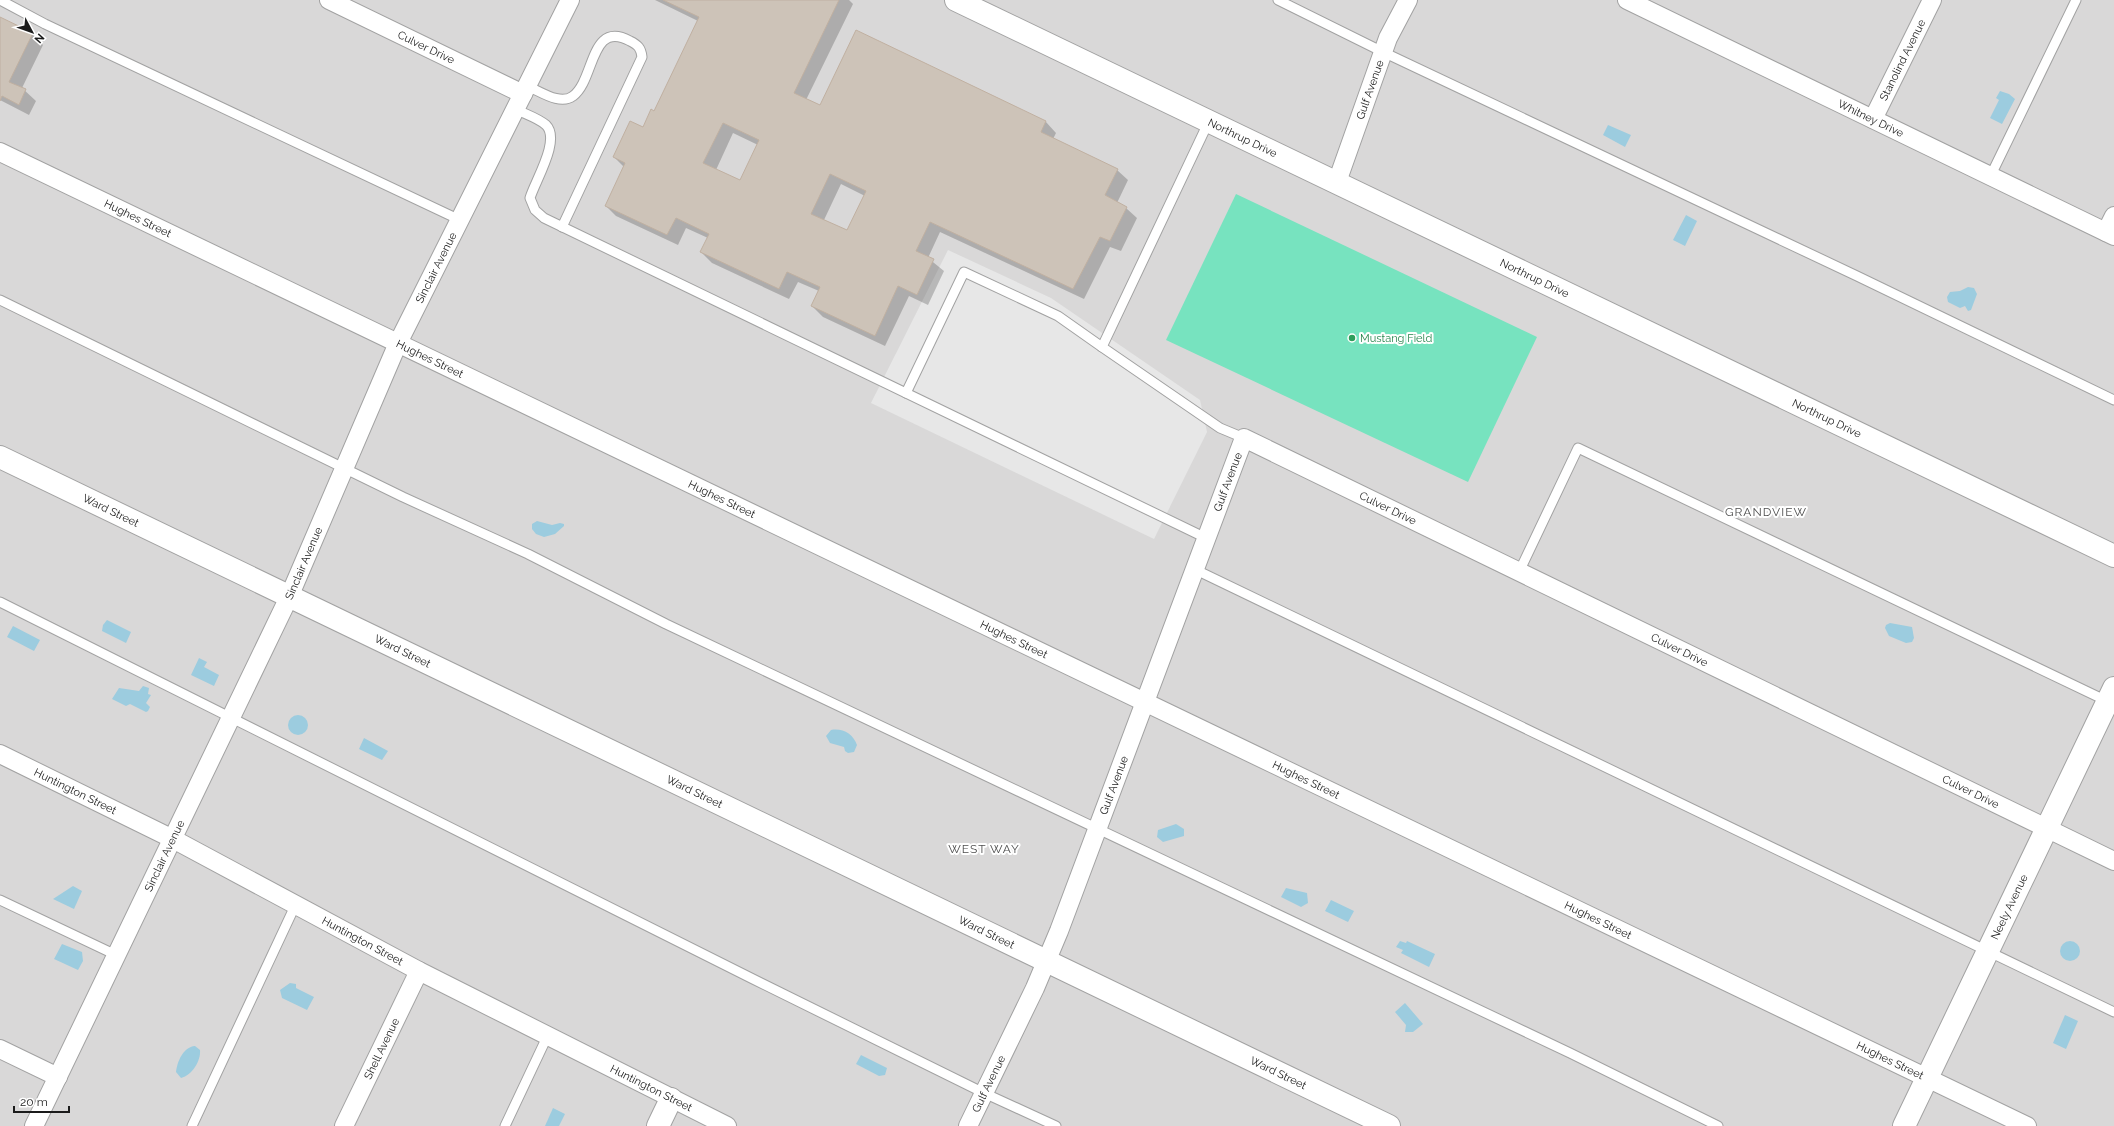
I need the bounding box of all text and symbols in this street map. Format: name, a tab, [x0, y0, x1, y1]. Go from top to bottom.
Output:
north arrow	[12, 12, 52, 52]
street label: Stanolind Avenue	[1877, 17, 1928, 103]
street label: Culver Drive	[396, 28, 457, 67]
text: N	[32, 31, 47, 46]
street label: Gulf Avenue	[1353, 58, 1386, 121]
street label: Whitney Drive	[1836, 97, 1906, 140]
street label: Northrup Drive	[1206, 115, 1280, 160]
street label: Hughes Street	[102, 197, 174, 240]
street label: Sinclair Avenue	[413, 229, 459, 305]
street label: Northrup Drive	[1498, 256, 1572, 300]
place label: Mustang Field	[1360, 332, 1433, 345]
marker: Mustang Field	[1347, 333, 1357, 343]
street label: Hughes Street	[394, 337, 466, 380]
street label: Northrup Drive	[1790, 396, 1864, 440]
street label: Gulf Avenue	[1211, 450, 1245, 513]
street label: Hughes Street	[686, 477, 758, 521]
street label: Culver Drive	[1357, 489, 1419, 528]
street label: Ward Street	[81, 491, 141, 530]
district label: GRANDVIEW	[1725, 505, 1807, 519]
street label: Sinclair Avenue	[282, 524, 325, 601]
street label: Hughes Street	[978, 618, 1050, 661]
street label: Culver Drive	[1649, 630, 1711, 669]
street label: Ward Street	[372, 632, 433, 670]
street label: Gulf Avenue	[1097, 753, 1131, 816]
street label: Hughes Street	[1270, 758, 1342, 801]
street label: Huntington Street	[32, 765, 119, 817]
street label: Culver Drive	[1940, 772, 2002, 811]
street label: Ward Street	[664, 773, 725, 811]
street label: Sinclair Avenue	[142, 817, 187, 894]
district label: WEST WAY	[948, 842, 1020, 856]
street label: Neely Avenue	[1988, 872, 2030, 942]
street label: Hughes Street	[1562, 898, 1634, 942]
street label: Ward Street	[956, 913, 1017, 951]
street label: Huntington Street	[320, 914, 406, 968]
street label: Shell Avenue	[361, 1015, 402, 1081]
street label: Hughes Street	[1854, 1039, 1926, 1082]
street label: Gulf Avenue	[969, 1053, 1008, 1114]
street label: Ward Street	[1248, 1054, 1309, 1092]
street label: Huntington Street	[608, 1062, 695, 1114]
scale bar	[14, 1088, 69, 1114]
text: 20 m	[20, 1095, 48, 1109]

